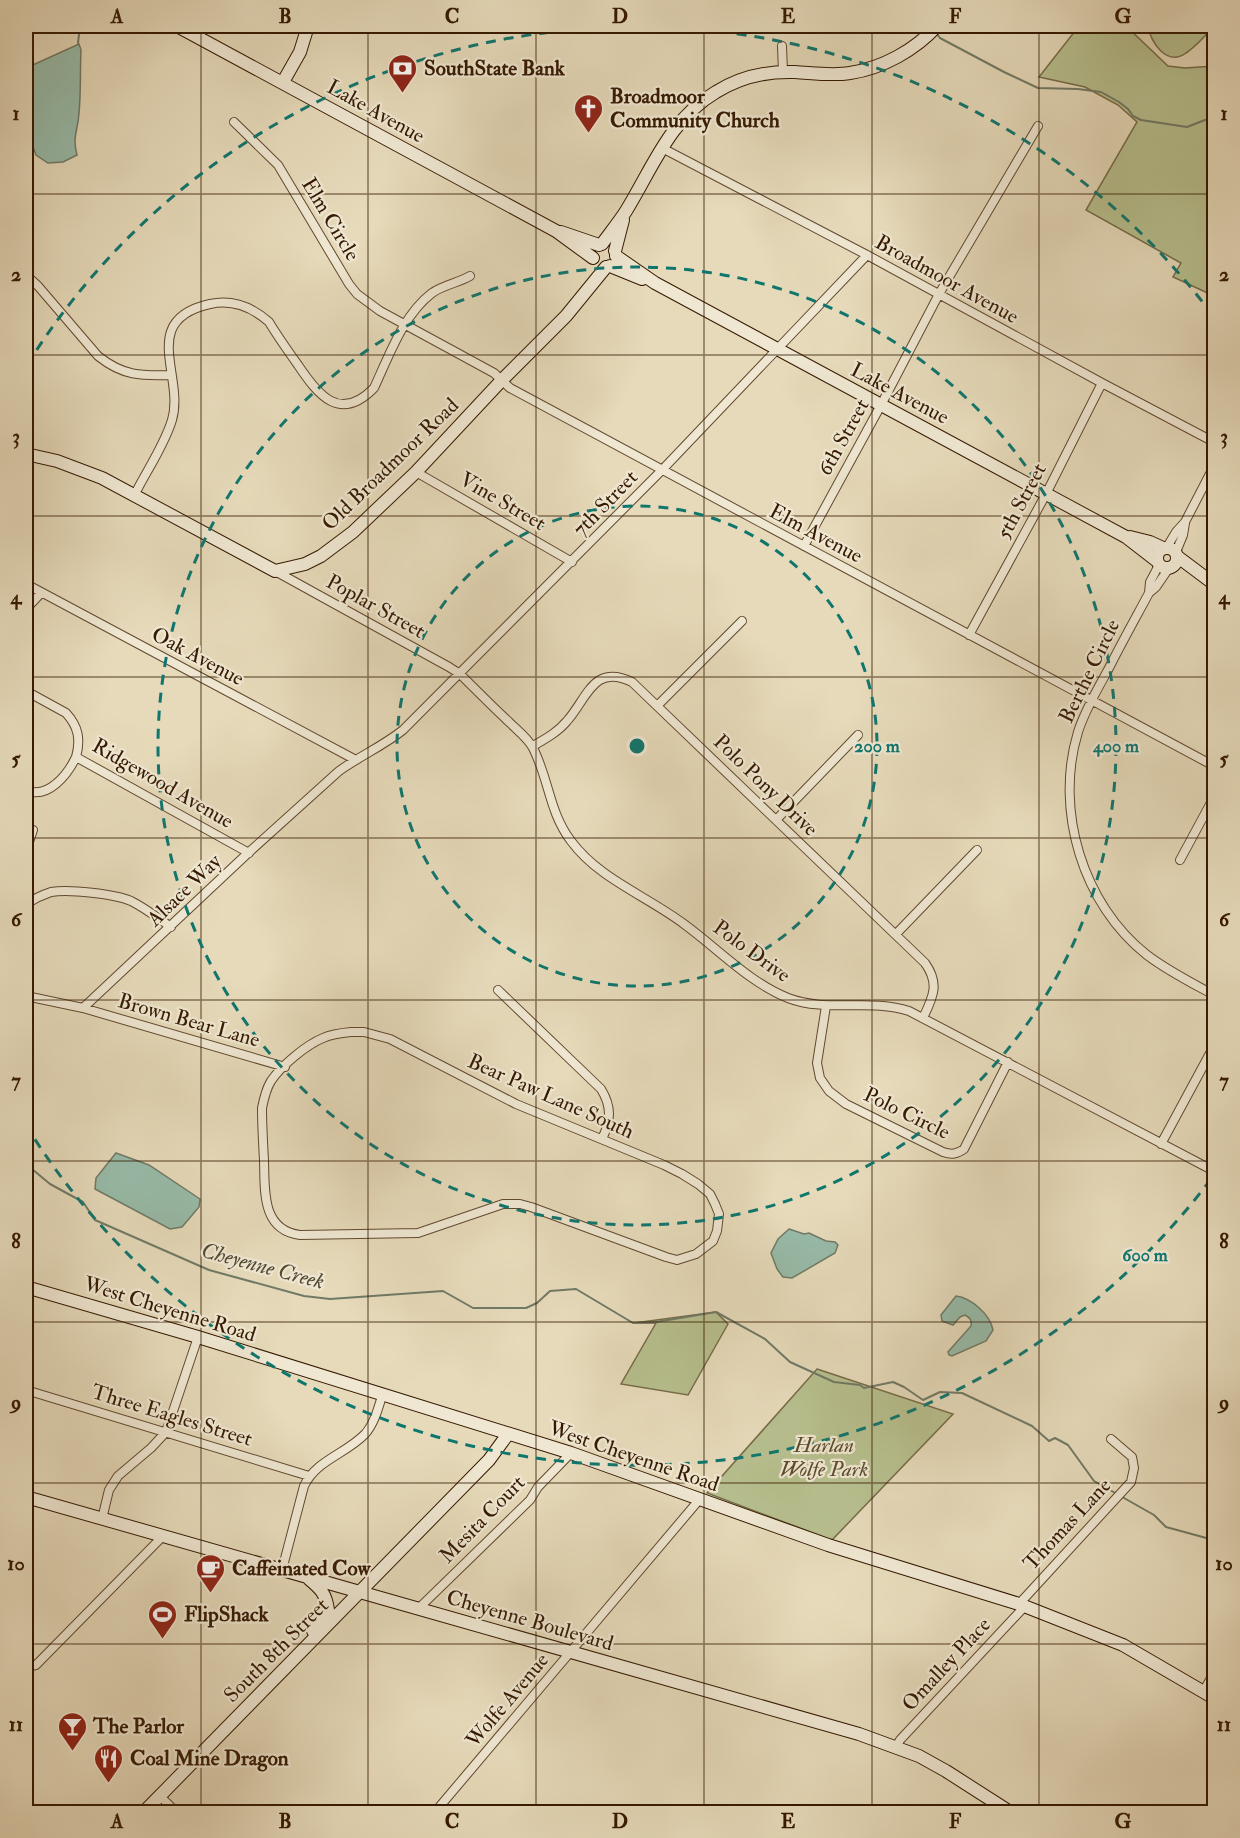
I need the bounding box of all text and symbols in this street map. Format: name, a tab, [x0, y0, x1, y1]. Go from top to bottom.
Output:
text: A	[110, 4, 124, 29]
text: B	[278, 4, 292, 29]
text: C	[445, 4, 459, 29]
text: D	[612, 4, 628, 29]
text: E	[781, 4, 796, 29]
text: F	[949, 4, 962, 29]
text: G	[1115, 4, 1132, 29]
bank icon: SouthState Bank	[387, 52, 419, 94]
place label: SouthState Bank	[424, 55, 566, 82]
street label: Lake Avenue	[322, 74, 430, 149]
place label: Broadmoor Community Church	[610, 83, 780, 134]
church icon: Broadmoor Community Church	[573, 92, 605, 134]
text: 1	[12, 101, 20, 126]
text: 1	[1220, 101, 1228, 126]
street label: Elm Circle	[295, 173, 366, 266]
street label: Broadmoor Avenue	[870, 229, 1023, 330]
text: 2	[11, 262, 21, 287]
text: 2	[1219, 262, 1229, 287]
street label: Lake Avenue	[846, 356, 954, 431]
street label: Old Broadmoor Road	[316, 392, 465, 537]
street label: 6th Street	[811, 394, 876, 480]
text: 3	[12, 424, 20, 449]
text: 3	[1220, 424, 1228, 449]
street label: 5th Street	[990, 458, 1053, 544]
street label: 7th Street	[567, 464, 644, 542]
street label: Vine Street	[455, 466, 551, 537]
street label: Elm Avenue	[764, 498, 867, 569]
street label: Poplar Street	[321, 568, 430, 645]
text: 4	[10, 585, 23, 610]
text: 4	[1218, 585, 1231, 610]
street label: Berthe Circle	[1053, 615, 1126, 728]
street label: Oak Avenue	[147, 621, 249, 692]
street label: Polo Pony Drive	[707, 729, 824, 842]
street label: Ridgewood Avenue	[87, 732, 238, 835]
text: 200 m	[854, 735, 901, 758]
text: 400 m	[1092, 735, 1140, 758]
centre of rings	[627, 736, 647, 756]
text: 5	[12, 746, 22, 771]
text: 5	[1220, 746, 1230, 771]
street label: Alsace Way	[141, 848, 228, 933]
text: 6	[11, 907, 23, 932]
text: 6	[1219, 907, 1231, 932]
street label: Polo Drive	[708, 914, 796, 989]
street label: Brown Bear Lane	[115, 987, 263, 1054]
street label: Bear Paw Lane South	[463, 1048, 638, 1145]
text: 7	[11, 1068, 21, 1093]
text: 7	[1219, 1068, 1229, 1093]
street label: Polo Circle	[859, 1081, 955, 1146]
text: 8	[11, 1229, 21, 1254]
text: 8	[1219, 1229, 1229, 1254]
water label: Cheyenne Creek	[198, 1236, 327, 1296]
text: 600 m	[1122, 1244, 1169, 1267]
street label: West Cheyenne Road	[80, 1270, 260, 1349]
street label: Three Eagles Street	[88, 1378, 256, 1453]
text: 9	[9, 1390, 21, 1415]
text: 9	[1217, 1390, 1229, 1415]
street label: West Cheyenne Road	[544, 1414, 723, 1499]
park label: Harlan Wolfe Park	[780, 1432, 868, 1483]
street label: Mesita Court	[434, 1469, 531, 1569]
street label: Thomas Lane	[1018, 1472, 1117, 1576]
text: 10	[7, 1551, 25, 1576]
text: 10	[1215, 1551, 1233, 1576]
cafe icon: Caffeinated Cow	[195, 1552, 227, 1594]
place label: Caffeinated Cow	[232, 1555, 371, 1582]
street label: Cheyenne Boulevard	[443, 1584, 617, 1657]
street label: South 8th Street	[218, 1592, 335, 1709]
sports icon: FlipShack	[147, 1598, 179, 1640]
place label: FlipShack	[184, 1601, 269, 1628]
street label: Omalley Place	[896, 1612, 997, 1717]
street label: Wolfe Avenue	[459, 1647, 555, 1754]
bar icon: The Parlor	[56, 1710, 88, 1752]
text: 11	[9, 1712, 23, 1737]
text: 11	[1217, 1712, 1231, 1737]
place label: The Parlor	[92, 1713, 185, 1740]
restaurant icon: Coal Mine Dragon	[93, 1742, 125, 1784]
place label: Coal Mine Dragon	[130, 1745, 289, 1772]
text: A	[110, 1809, 124, 1834]
text: B	[278, 1809, 292, 1834]
text: C	[445, 1809, 459, 1834]
text: D	[612, 1809, 628, 1834]
text: E	[781, 1809, 796, 1834]
text: F	[949, 1809, 962, 1834]
text: G	[1115, 1809, 1132, 1834]

